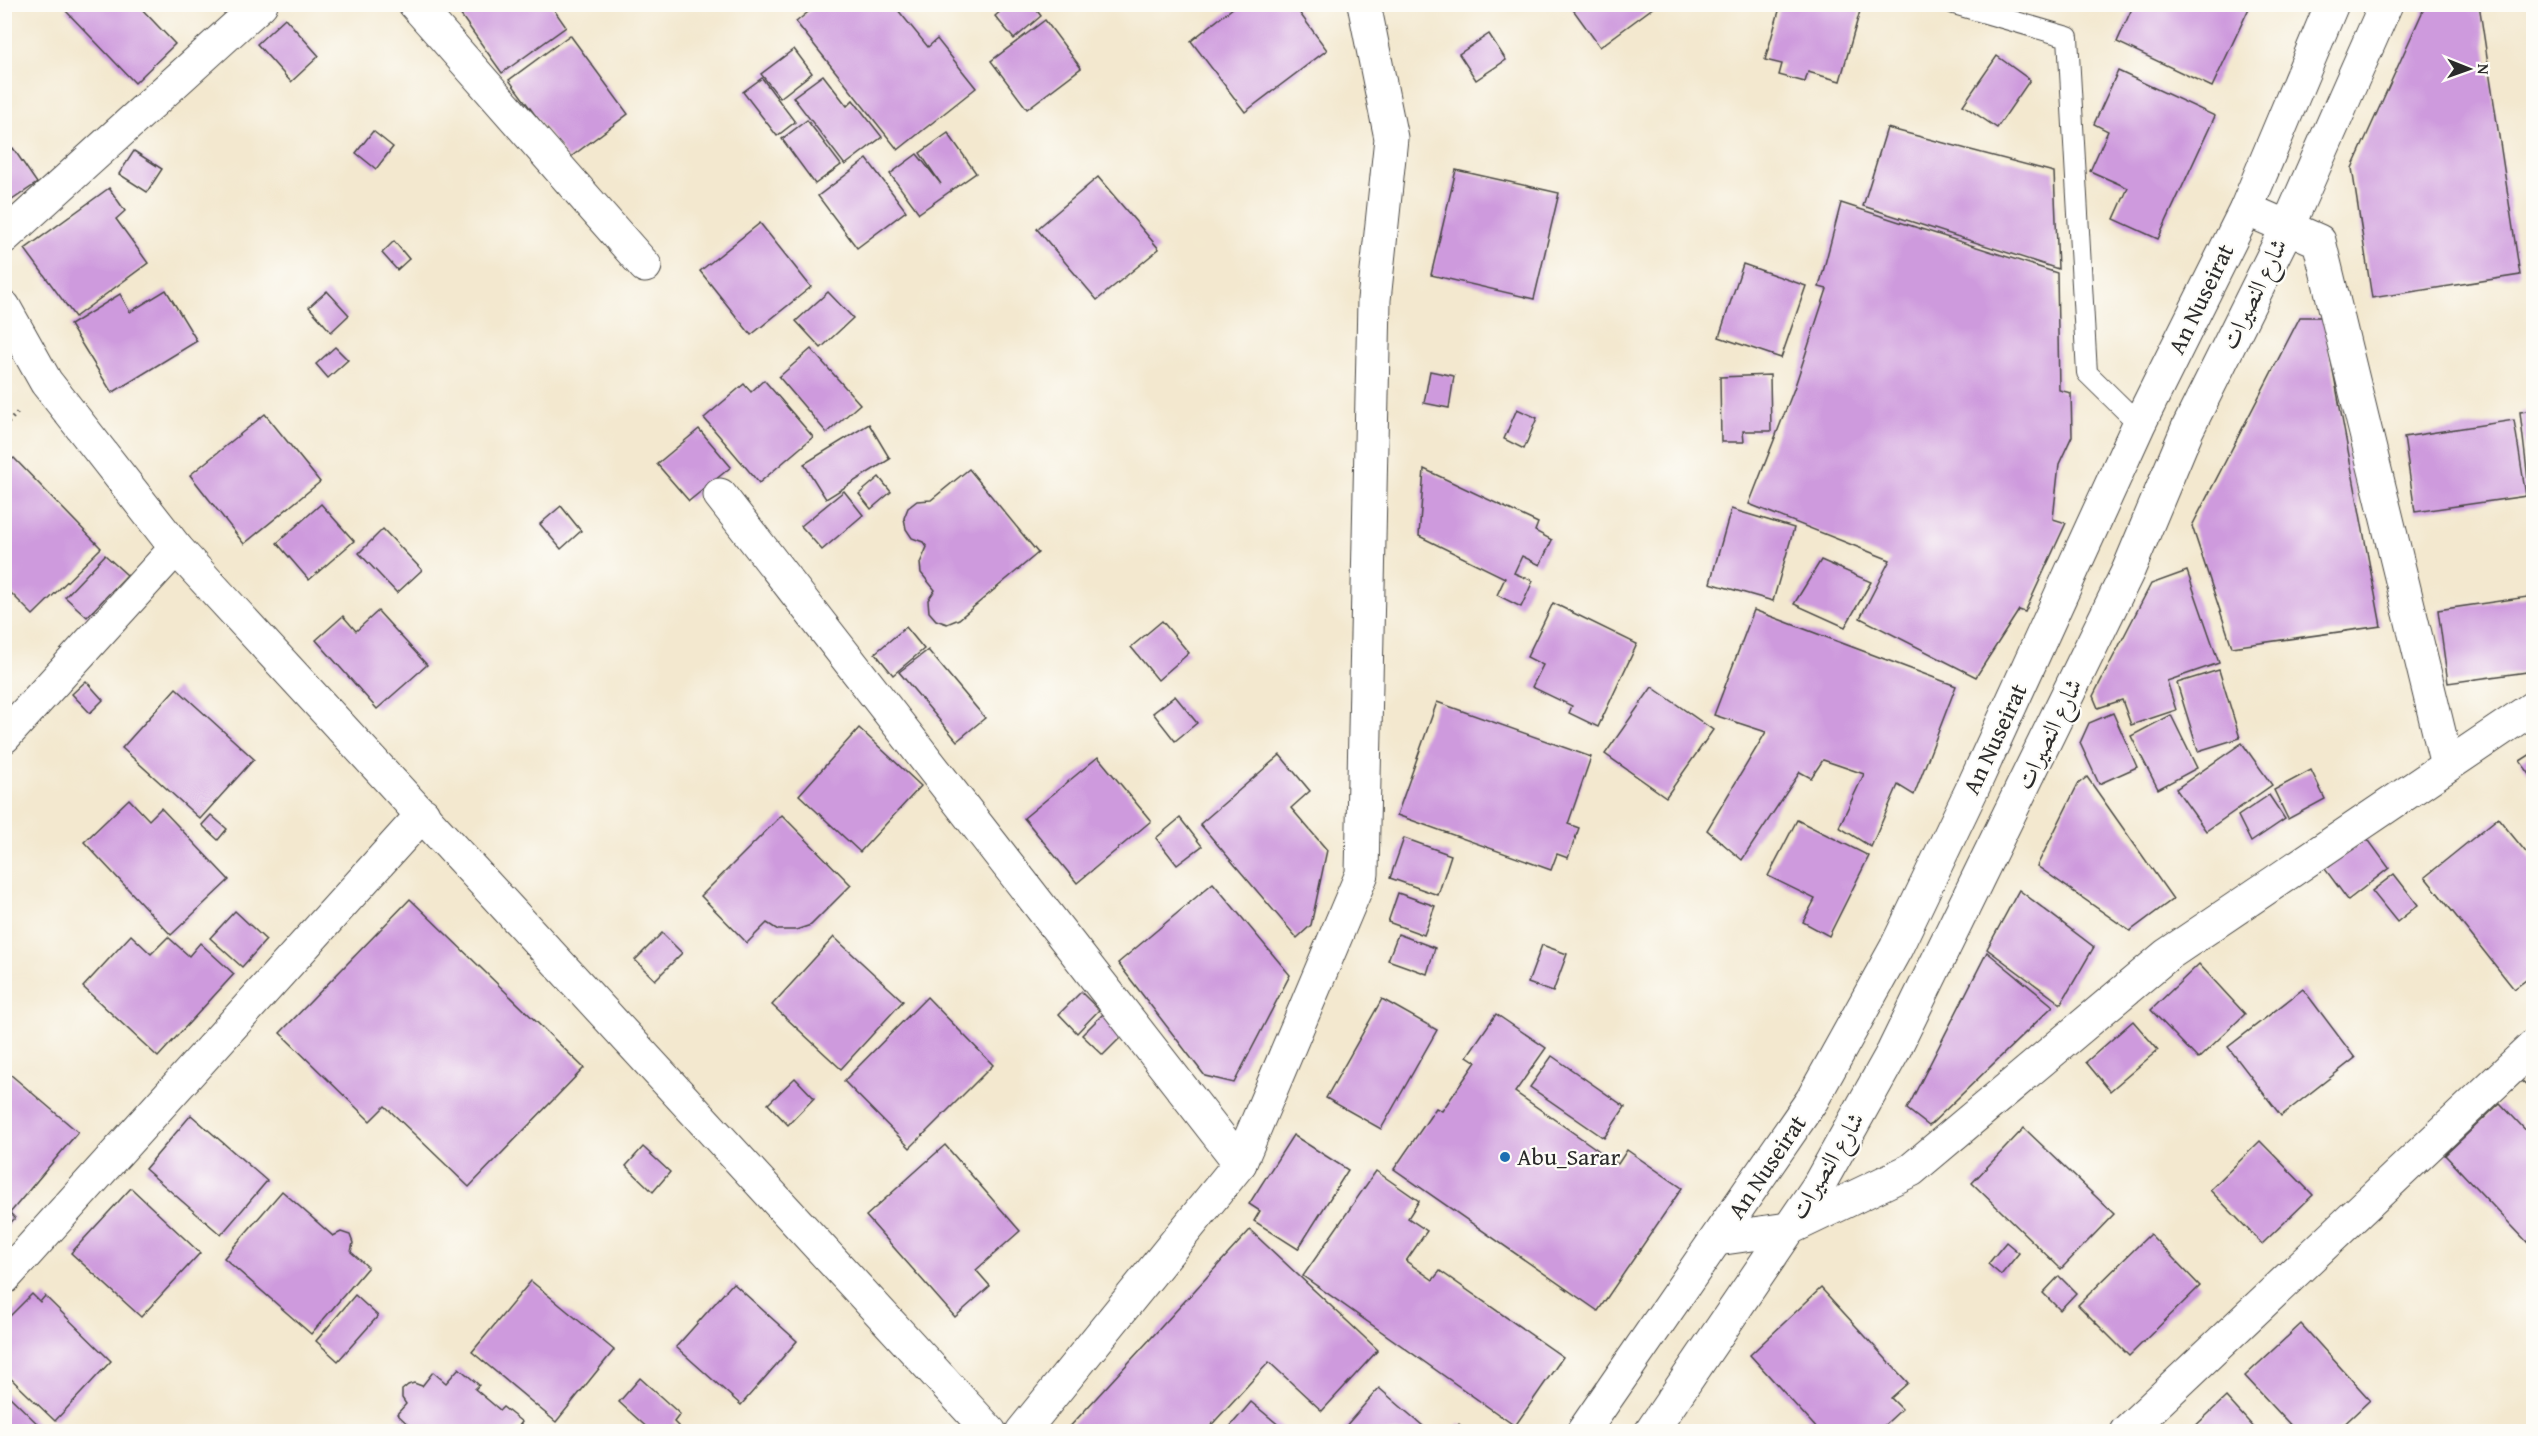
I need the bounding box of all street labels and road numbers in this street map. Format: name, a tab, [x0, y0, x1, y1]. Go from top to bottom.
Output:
street label: شارع النصيرات	[2211, 232, 2298, 357]
street label: An Nuseirat	[2159, 237, 2243, 360]
street label: شارع النصيرات	[2006, 672, 2093, 797]
street label: An Nuseirat	[1954, 677, 2036, 800]
street label: شارع النصيرات	[1781, 1105, 1875, 1228]
street label: An Nuseirat	[1719, 1107, 1815, 1226]

